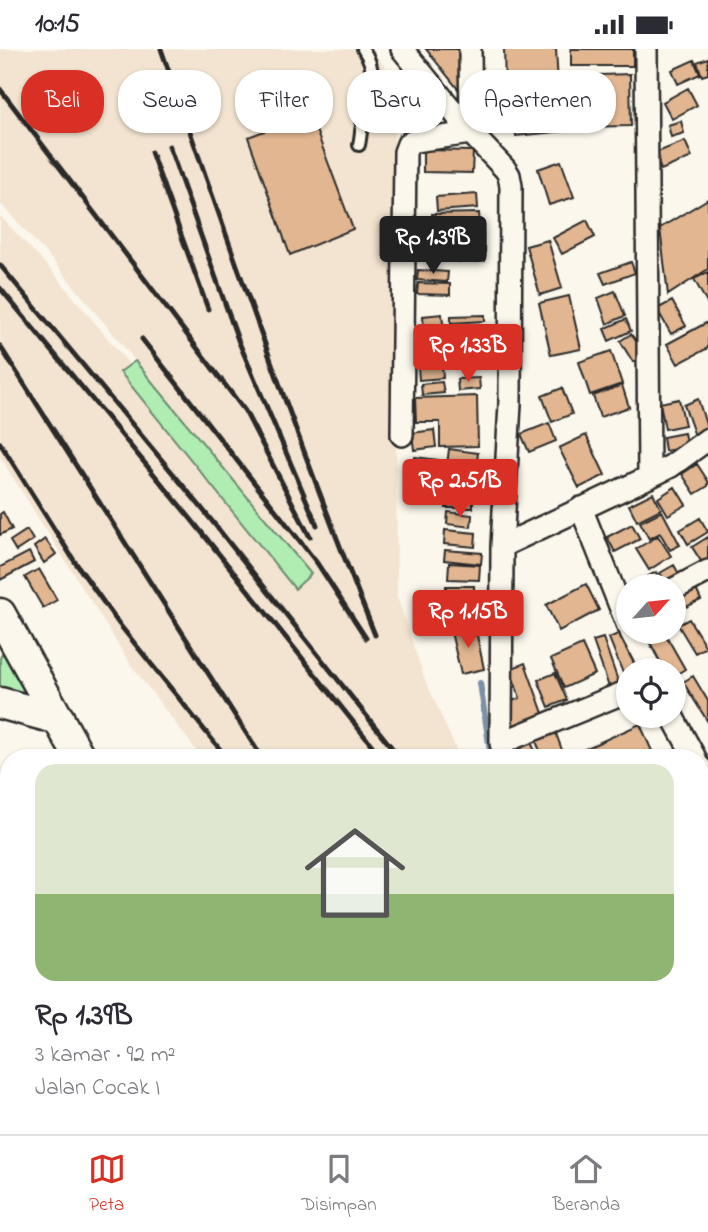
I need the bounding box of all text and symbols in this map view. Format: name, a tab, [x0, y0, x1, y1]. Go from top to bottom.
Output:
text: 10:15	[35, 6, 80, 44]
chip: Beli	[21, 70, 104, 133]
chip: Sewa	[118, 70, 221, 133]
chip: Filter	[235, 70, 333, 133]
chip: Baru	[347, 70, 446, 133]
chip: Apartemen	[460, 70, 616, 133]
pin: Rp 1.39B	[361, 217, 505, 276]
text: Rp 1.39B	[396, 222, 470, 255]
pin: Rp 1.33B	[396, 325, 540, 384]
text: Rp 1.33B	[429, 330, 507, 363]
pin: Rp 2.51B	[388, 459, 532, 519]
text: Rp 2.51B	[418, 465, 502, 498]
north arrow	[616, 574, 686, 644]
map controls	[616, 574, 686, 728]
pin: Rp 1.15B	[396, 591, 540, 650]
text: Rp 1.15B	[429, 596, 507, 629]
button: locate	[616, 658, 686, 728]
icon: home	[292, 810, 418, 936]
text: Rp 1.39B	[35, 995, 133, 1039]
text: 3 kamar · 92 m²	[35, 1039, 175, 1072]
text: Jalan Cocak I	[35, 1072, 160, 1105]
tab: Peta	[88, 1150, 126, 1219]
tab: Disimpan	[302, 1150, 377, 1219]
tab: Beranda	[552, 1150, 620, 1219]

